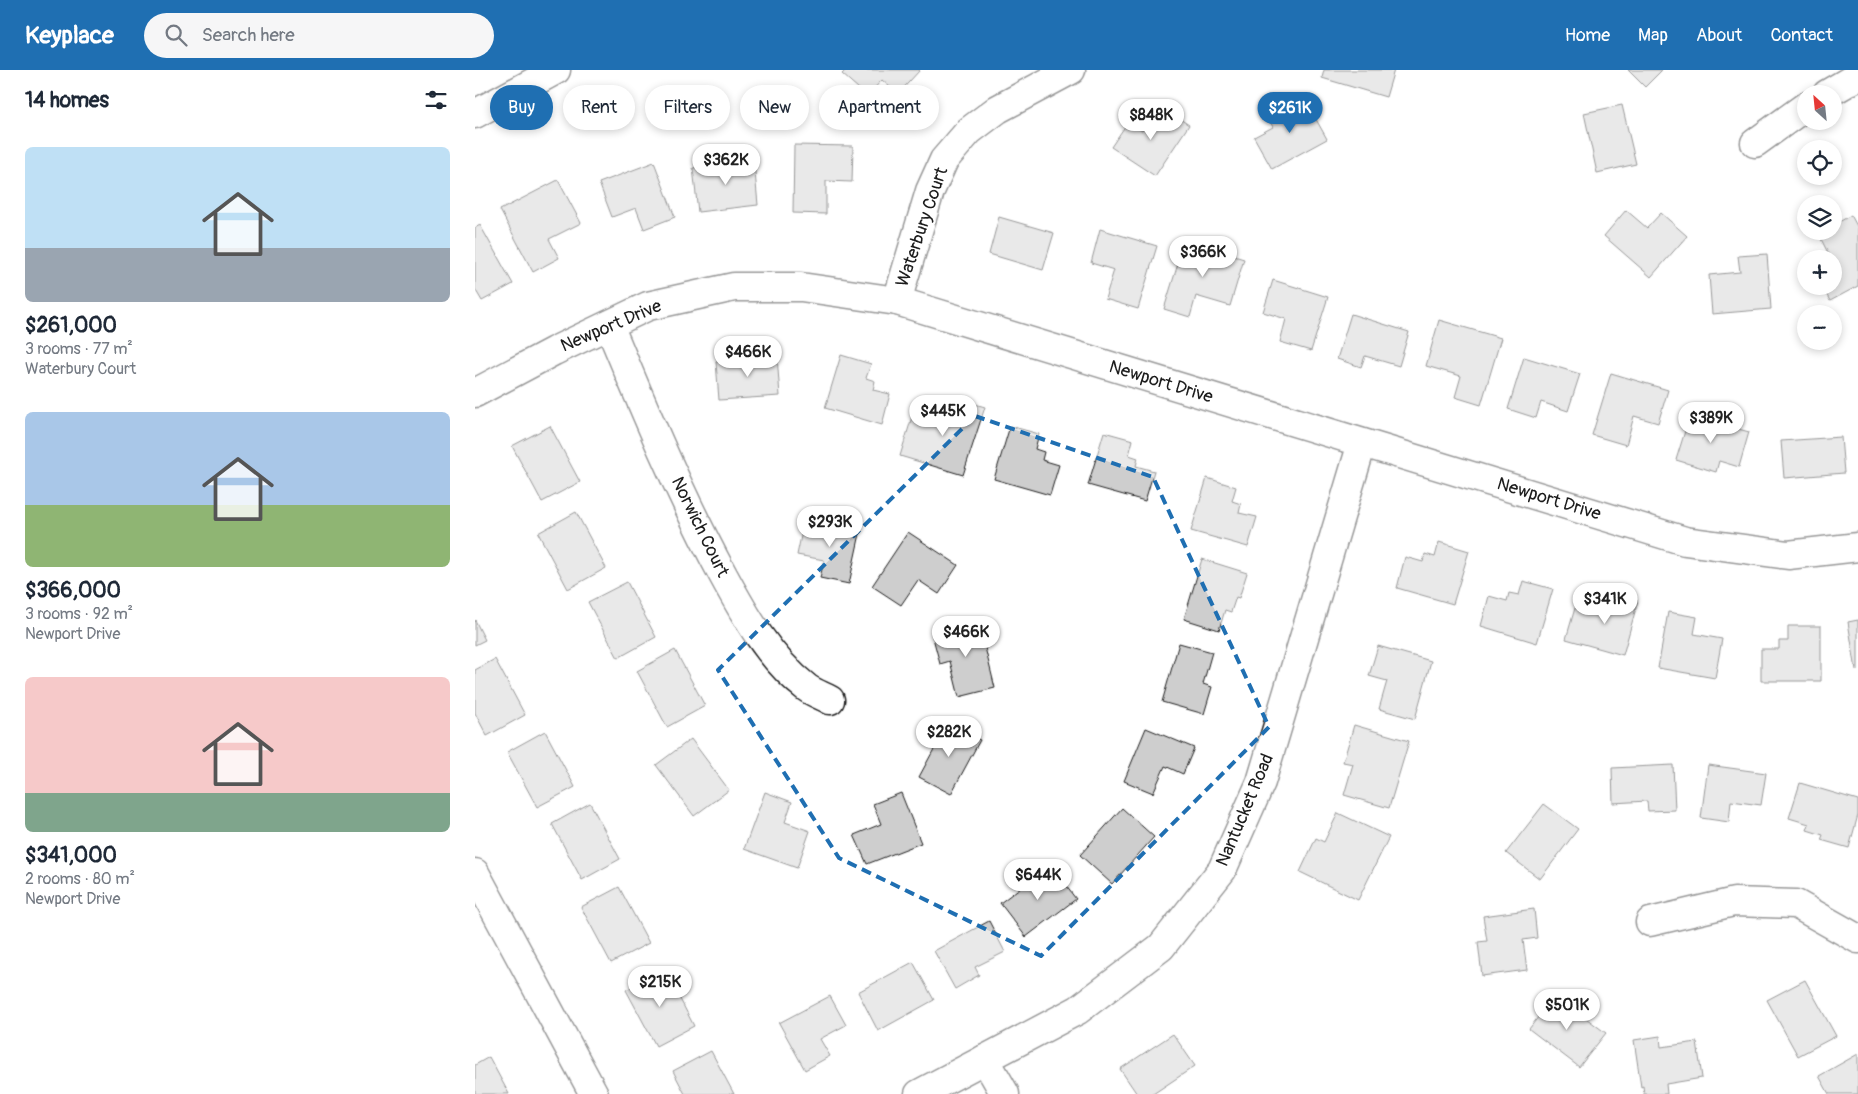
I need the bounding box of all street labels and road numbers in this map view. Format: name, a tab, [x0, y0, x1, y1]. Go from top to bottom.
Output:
street label: Waterbury Court	[891, 163, 953, 290]
street label: Newport Drive	[557, 294, 665, 358]
street label: Newport Drive	[1106, 355, 1216, 409]
street label: Newport Drive	[1494, 472, 1604, 526]
street label: Norwich Court	[666, 473, 734, 582]
street label: Nantucket Road	[1211, 750, 1279, 870]

